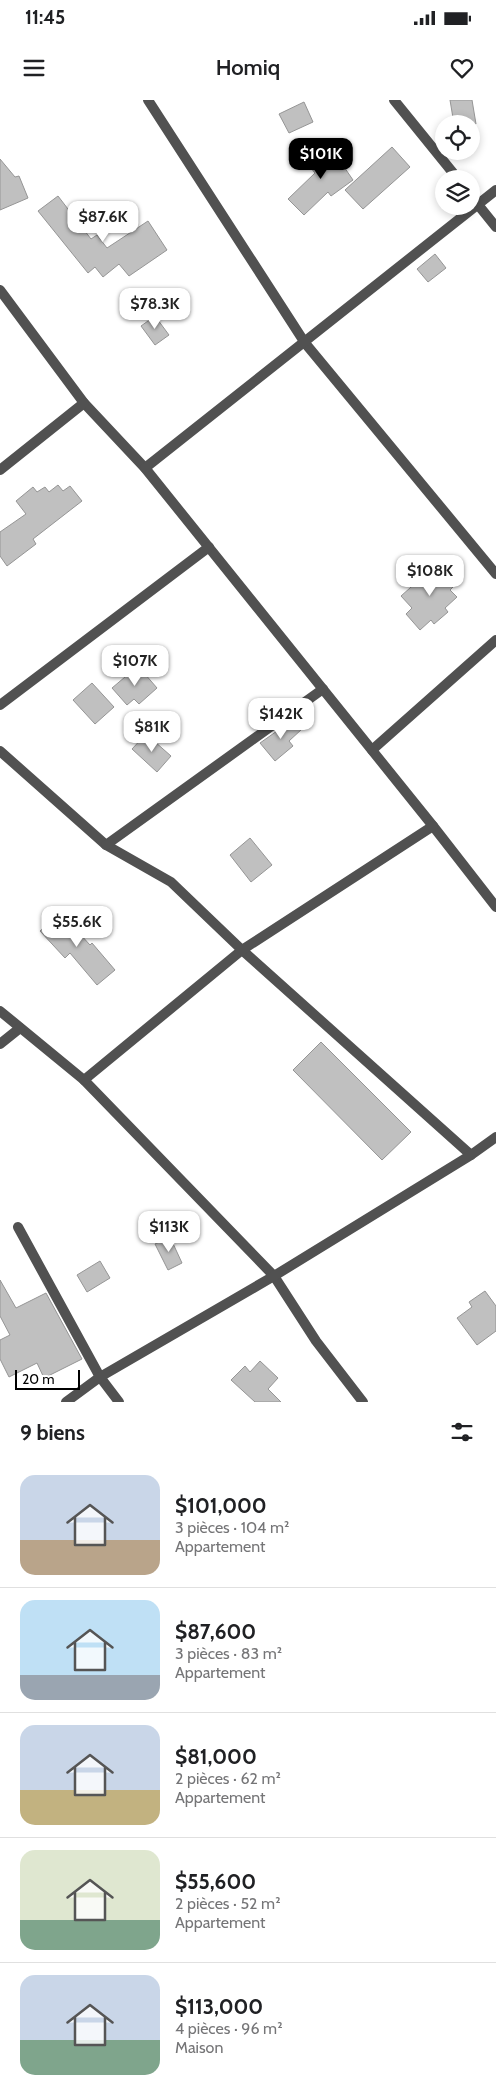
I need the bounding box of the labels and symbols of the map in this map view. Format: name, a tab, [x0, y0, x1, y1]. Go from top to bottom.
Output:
pin: $101K	[286, 138, 356, 180]
pin: $87.6K	[62, 200, 144, 243]
pin: $78.3K	[114, 288, 196, 330]
pin: $108K	[395, 554, 465, 597]
pin: $107K	[100, 644, 170, 687]
pin: $142K	[246, 698, 316, 740]
pin: $81K	[122, 710, 182, 753]
pin: $55.6K	[36, 906, 118, 948]
pin: $113K	[134, 1210, 204, 1253]
scale bar	[15, 1367, 80, 1390]

